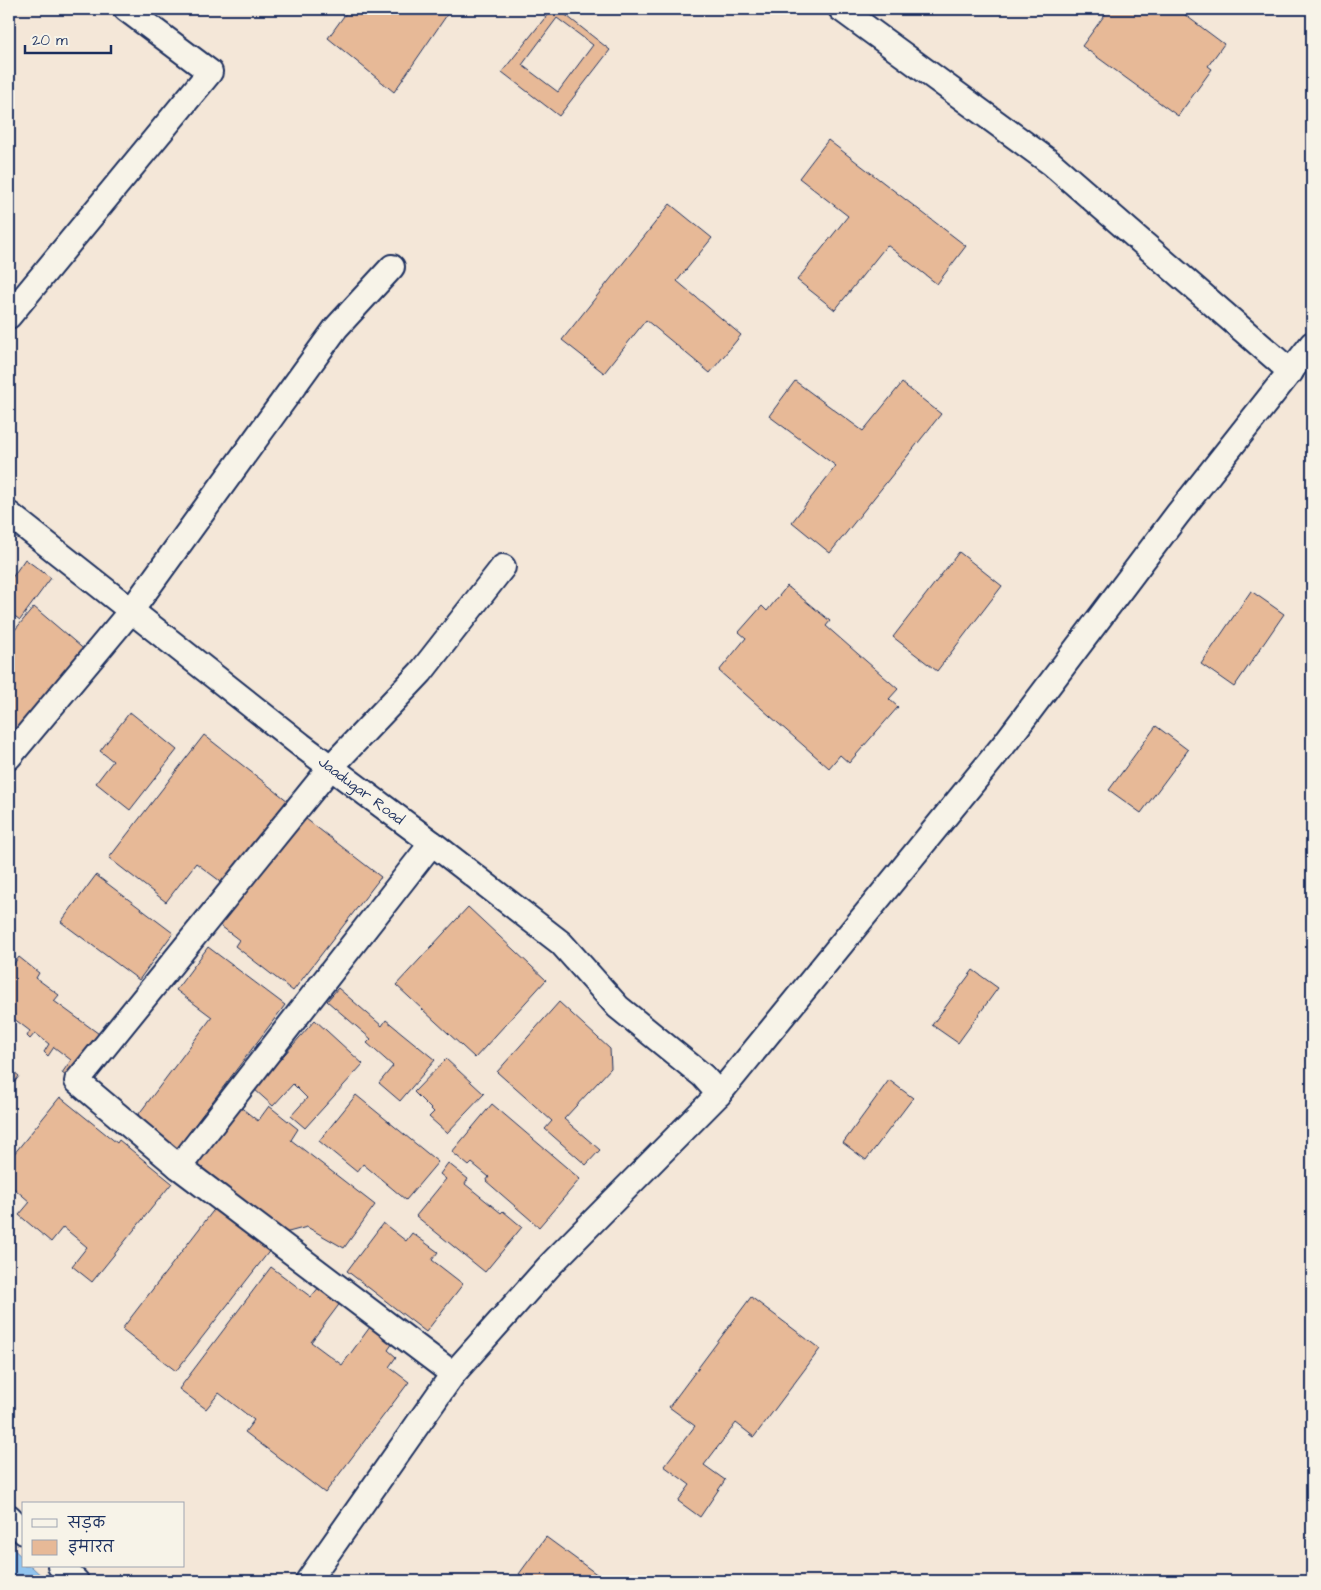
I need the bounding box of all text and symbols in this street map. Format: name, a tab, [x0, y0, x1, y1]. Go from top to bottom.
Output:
scale bar	[25, 22, 111, 54]
text: 20 m	[32, 30, 68, 51]
street label: Jaadugar Road	[314, 751, 409, 830]
legend	[22, 1502, 185, 1568]
text: सड़क	[67, 1513, 106, 1534]
text: इमारत	[68, 1537, 115, 1558]

